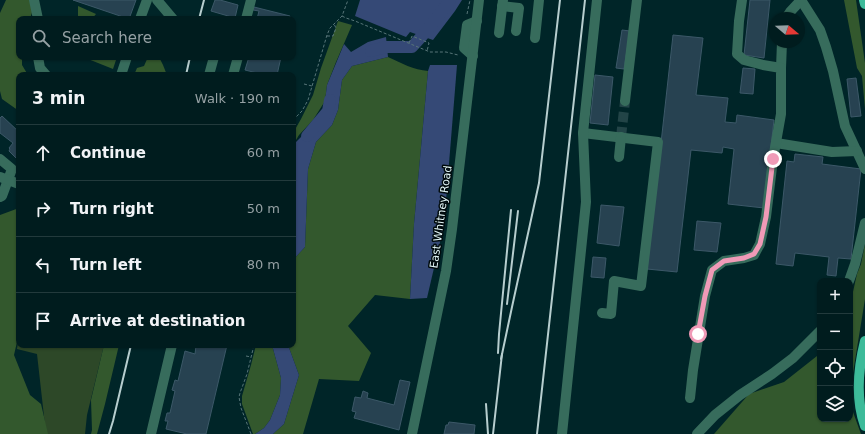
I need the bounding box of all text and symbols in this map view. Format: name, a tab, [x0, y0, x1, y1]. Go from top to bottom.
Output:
north arrow	[769, 12, 805, 48]
search box	[16, 16, 296, 60]
icon: search	[30, 27, 52, 49]
text: Search here	[62, 29, 152, 47]
text: 3 min	[32, 88, 85, 108]
text: Walk · 190 m	[195, 91, 280, 106]
icon: ahead	[32, 142, 54, 164]
text: Continue	[70, 144, 146, 162]
text: 60 m	[247, 145, 280, 160]
route end	[764, 150, 782, 168]
street label: East Whitney Road	[427, 165, 455, 269]
icon: right	[32, 198, 54, 220]
text: Turn right	[70, 200, 154, 218]
text: 50 m	[247, 201, 280, 216]
icon: left	[32, 254, 54, 276]
text: Turn left	[70, 256, 142, 274]
text: 80 m	[247, 257, 280, 272]
map controls	[817, 278, 853, 422]
button: +	[817, 278, 853, 314]
icon: arrive	[32, 310, 54, 332]
text: Arrive at destination	[70, 312, 245, 330]
button: −	[817, 314, 853, 350]
route start	[689, 325, 707, 343]
button: locate	[817, 350, 853, 386]
button: layers	[817, 386, 853, 422]

